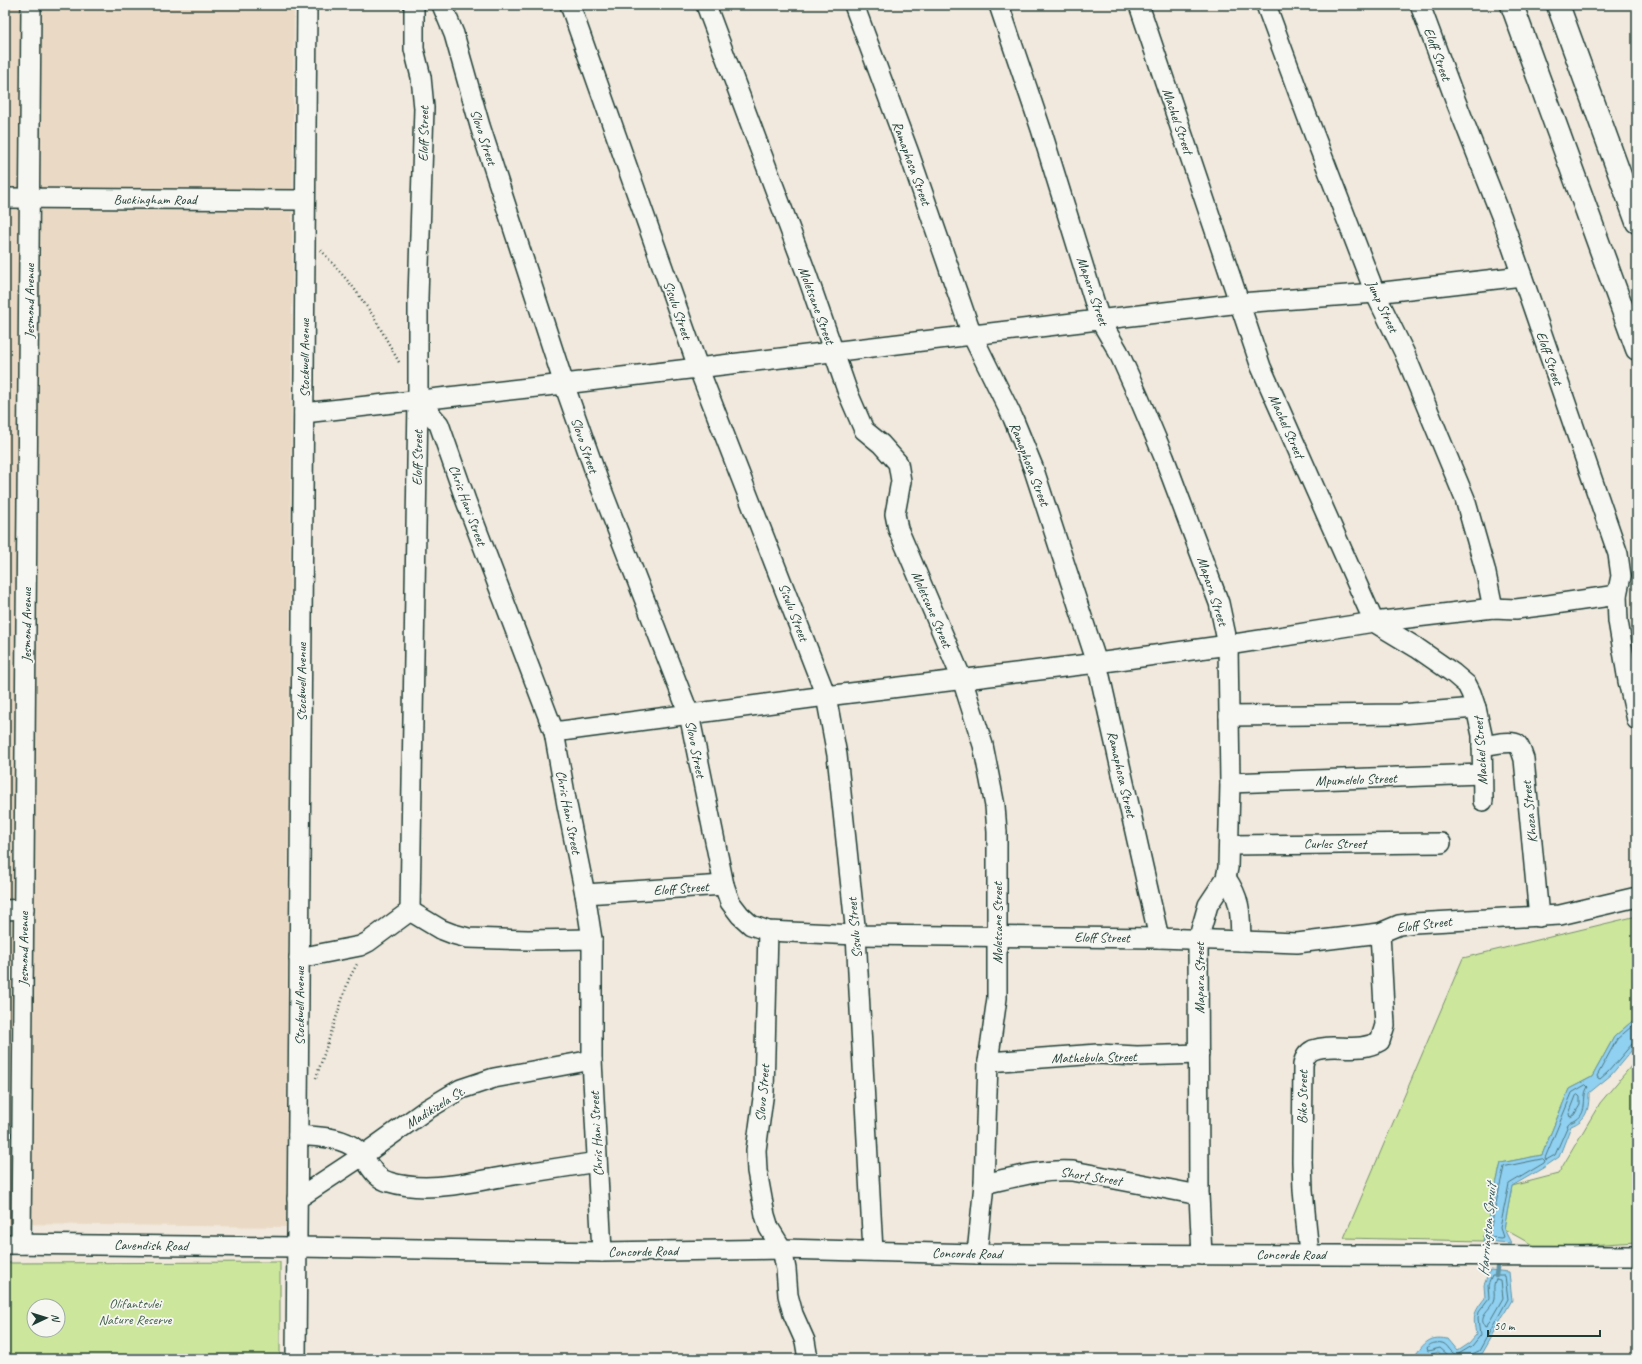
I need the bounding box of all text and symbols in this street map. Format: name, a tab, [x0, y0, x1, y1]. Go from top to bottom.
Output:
street label: Eloff Street	[1420, 25, 1455, 84]
street label: Machel Street	[1158, 86, 1197, 158]
street label: Eloff Street	[415, 105, 433, 162]
street label: Slovo Street	[467, 107, 501, 168]
street label: Ramaphosa Street	[888, 119, 935, 209]
street label: Buckingham Road	[113, 191, 199, 208]
street label: Mapara Street	[1073, 255, 1113, 329]
street label: Jesmond Avenue	[21, 262, 38, 339]
street label: Moletsane Street	[795, 264, 839, 348]
street label: Jump Street	[1363, 276, 1403, 336]
street label: Sisulu Street	[660, 279, 696, 343]
street label: Stockwell Avenue	[296, 317, 313, 397]
street label: Eloff Street	[1532, 329, 1567, 388]
street label: Machel Street	[1265, 392, 1309, 463]
street label: Slovo Street	[567, 415, 602, 476]
street label: Ramaphosa Street	[1006, 420, 1054, 510]
street label: Eloff Street	[409, 429, 427, 486]
street label: Chris Hani Street	[445, 462, 490, 549]
street label: Mapara Street	[1193, 555, 1232, 629]
street label: Moletsane Street	[908, 568, 956, 651]
street label: Sisulu Street	[775, 581, 813, 645]
street label: Jesmond Avenue	[18, 586, 35, 663]
street label: Stockwell Avenue	[293, 641, 310, 721]
street label: Machel Street	[1469, 714, 1491, 786]
street label: Slovo Street	[682, 719, 710, 780]
street label: Ramaphosa Street	[1103, 729, 1140, 820]
street label: Chris Hani Street	[552, 769, 585, 857]
street label: Mpumelelo Street	[1315, 770, 1398, 789]
street label: Khoza Street	[1518, 779, 1541, 844]
street label: Curles Street	[1304, 835, 1368, 852]
street label: Eloff Street	[653, 878, 711, 899]
street label: Moletsane Street	[989, 881, 1006, 964]
street label: Sisulu Street	[843, 896, 866, 959]
street label: Jesmond Avenue	[15, 910, 32, 987]
street label: Eloff Street	[1396, 913, 1454, 936]
street label: Eloff Street	[1074, 929, 1131, 947]
street label: Mapara Street	[1191, 941, 1208, 1014]
street label: Stockwell Avenue	[291, 965, 308, 1045]
street label: Mathebula Street	[1051, 1048, 1138, 1067]
street label: Slovo Street	[752, 1062, 774, 1122]
street label: Biko Street	[1294, 1069, 1311, 1124]
street label: Madikizela St.	[402, 1082, 468, 1132]
street label: Chris Hani Street	[586, 1090, 607, 1177]
street label: Short Street	[1059, 1163, 1125, 1190]
water label: Harrington Spruit	[1474, 1179, 1501, 1277]
street label: Cavendish Road	[114, 1236, 191, 1255]
street label: Concorde Road	[608, 1242, 680, 1261]
street label: Concorde Road	[932, 1244, 1004, 1263]
street label: Concorde Road	[1256, 1246, 1328, 1263]
park label: Olifantsvlei Nature Reserve	[99, 1295, 173, 1328]
north arrow	[26, 1298, 66, 1338]
scale bar	[1488, 1312, 1600, 1338]
text: N	[49, 1313, 63, 1323]
text: 50 m	[1494, 1318, 1516, 1334]

